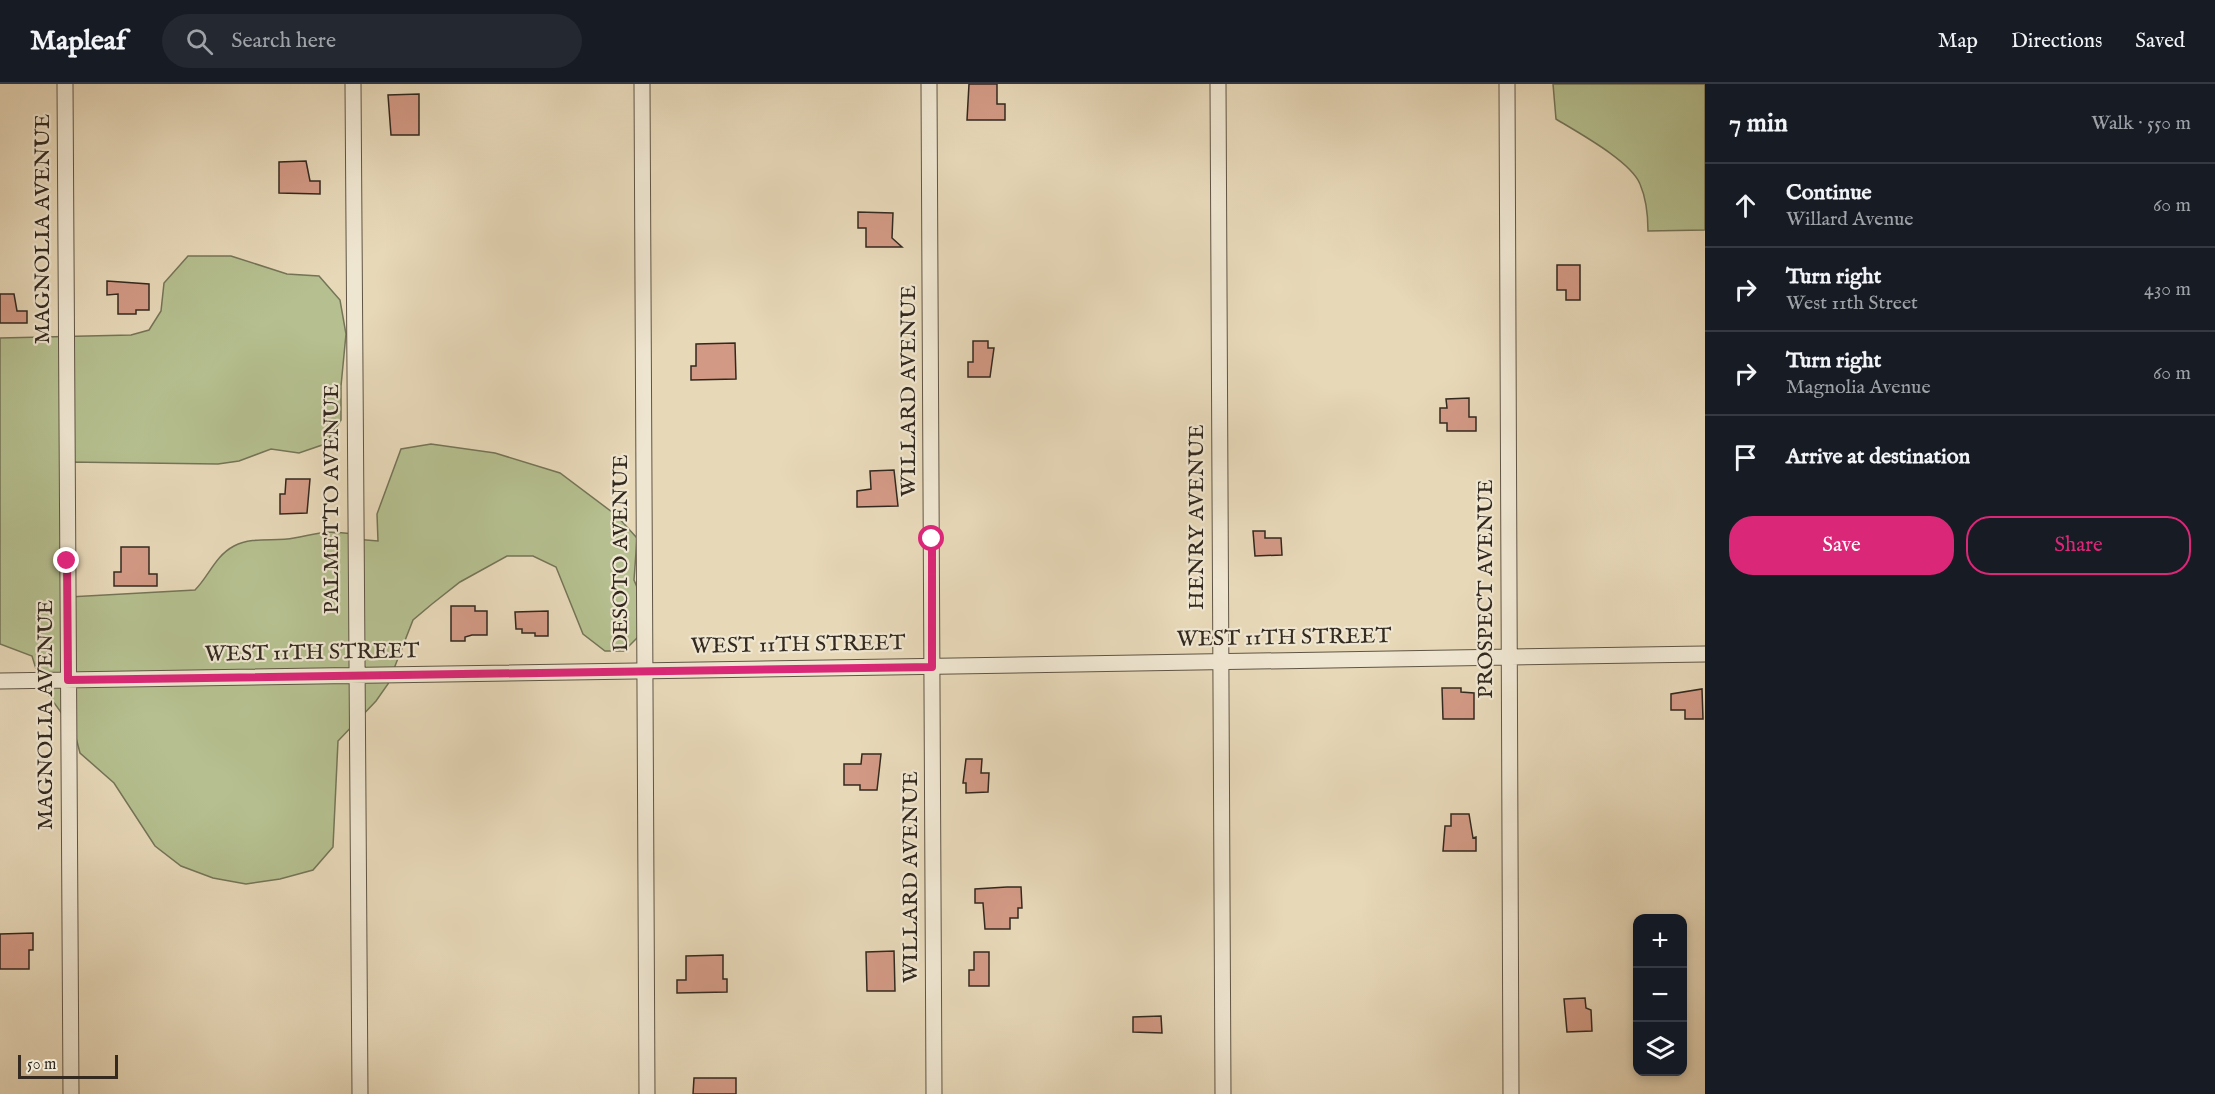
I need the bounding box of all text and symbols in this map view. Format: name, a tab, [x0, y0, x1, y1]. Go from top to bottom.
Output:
search box	[162, 14, 582, 68]
text: Mapleaf	[30, 24, 126, 59]
icon: search	[183, 25, 216, 58]
text: Search here	[231, 27, 336, 55]
text: Map	[1938, 28, 1978, 55]
text: Directions	[2011, 28, 2102, 55]
text: Saved	[2135, 28, 2185, 55]
text: 7 min	[1729, 107, 1788, 140]
text: Walk · 550 m	[2091, 111, 2191, 136]
street label: MAGNOLIA AVENUE	[29, 114, 57, 344]
text: Continue	[1786, 179, 1872, 207]
icon: ahead	[1729, 189, 1762, 222]
text: 60 m	[2153, 193, 2191, 218]
text: Willard Avenue	[1786, 207, 1914, 232]
text: Turn right	[1786, 263, 1881, 291]
icon: right	[1729, 273, 1762, 306]
text: 430 m	[2144, 277, 2191, 302]
street label: WILLARD AVENUE	[895, 285, 923, 497]
text: West 11th Street	[1786, 291, 1918, 316]
text: Turn right	[1786, 347, 1881, 375]
icon: right	[1729, 357, 1762, 390]
text: 60 m	[2153, 361, 2191, 386]
text: Magnolia Avenue	[1786, 375, 1931, 400]
street label: PALMETTO AVENUE	[318, 384, 346, 614]
street label: HENRY AVENUE	[1183, 424, 1211, 610]
icon: arrive	[1729, 441, 1762, 474]
text: Arrive at destination	[1786, 443, 1970, 471]
street label: DESOTO AVENUE	[607, 454, 635, 652]
street label: PROSPECT AVENUE	[1472, 479, 1500, 699]
button: Save	[1729, 516, 1954, 575]
button: Share	[1966, 516, 2191, 575]
route start	[918, 525, 944, 551]
route end	[53, 547, 79, 573]
street label: MAGNOLIA AVENUE	[32, 600, 60, 830]
street label: WEST 11TH STREET	[1176, 622, 1392, 654]
street label: WEST 11TH STREET	[690, 629, 906, 661]
street label: WEST 11TH STREET	[204, 637, 420, 669]
street label: WILLARD AVENUE	[897, 771, 925, 983]
map controls	[1633, 914, 1687, 1076]
button: +	[1633, 914, 1687, 968]
button: −	[1633, 968, 1687, 1022]
button: layers	[1633, 1022, 1687, 1076]
scale bar	[18, 1052, 118, 1080]
text: 50 m	[27, 1055, 56, 1075]

